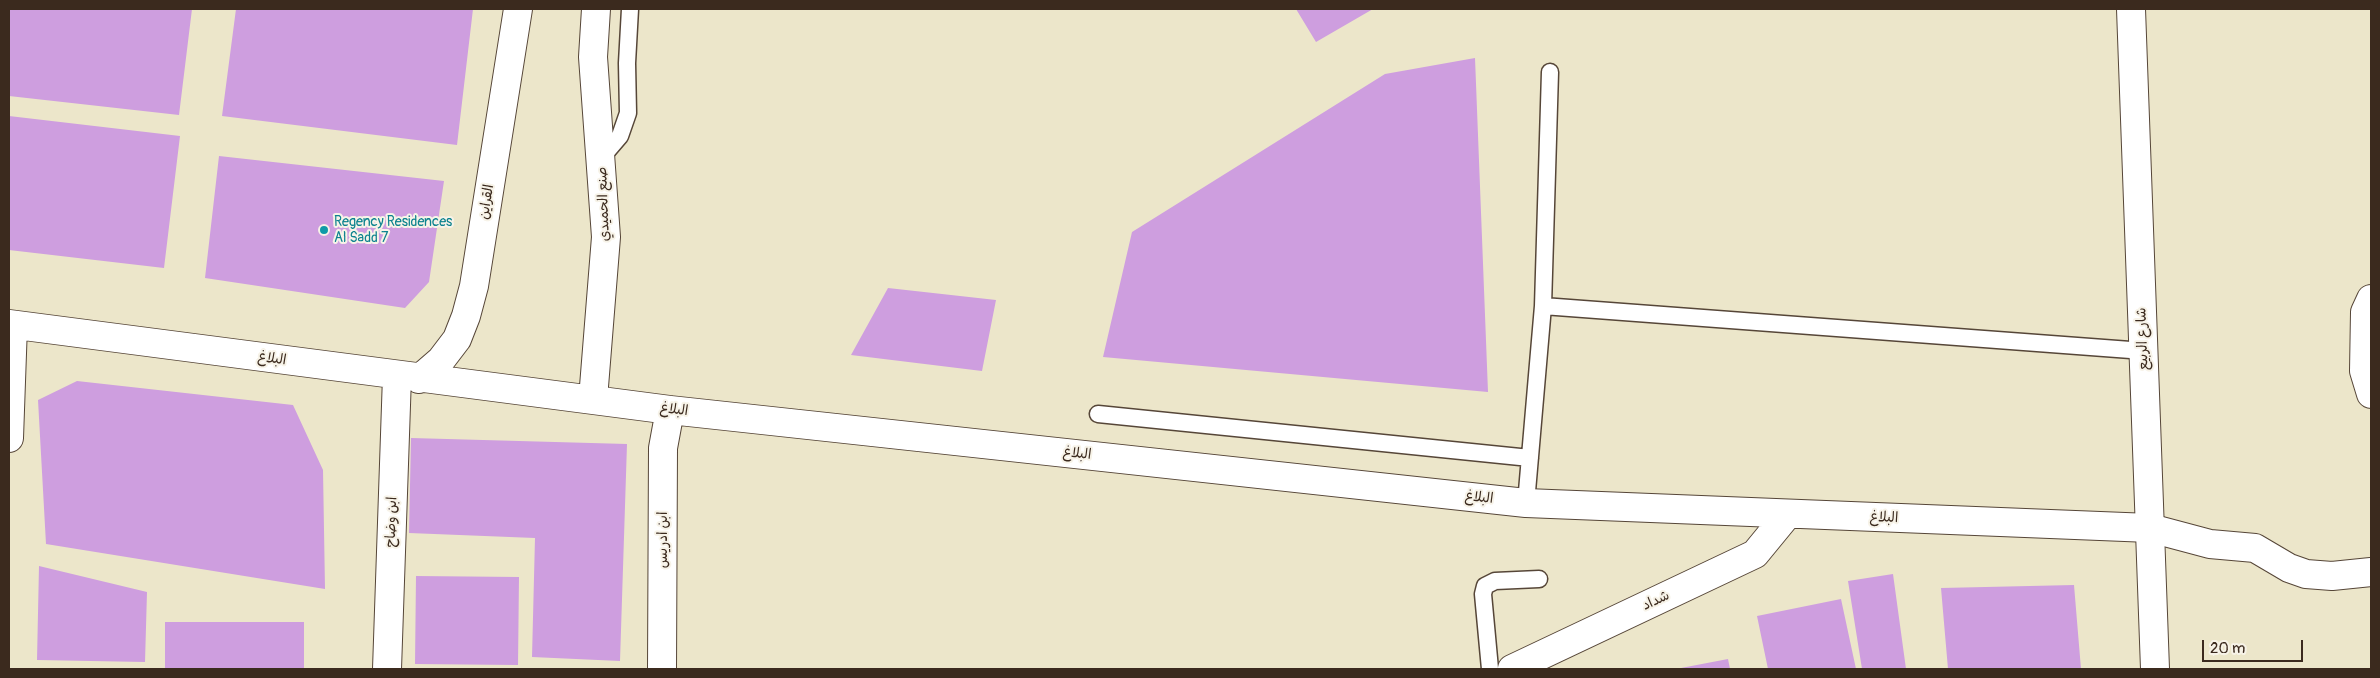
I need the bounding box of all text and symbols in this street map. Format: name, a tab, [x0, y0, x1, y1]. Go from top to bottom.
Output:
street label: صنع الحميدي	[594, 166, 614, 242]
street label: القراين	[476, 183, 498, 221]
place label: Regency Residences Al Sadd 7	[334, 214, 452, 246]
marker: Regency Residences Al Sadd 7	[318, 224, 330, 236]
street label: شارع الربيع	[2134, 307, 2152, 371]
street label: البلاغ	[257, 349, 287, 369]
street label: البلاغ	[659, 400, 689, 420]
street label: البلاغ	[1062, 444, 1092, 464]
street label: البلاغ	[1464, 488, 1494, 508]
street label: ابن وضاح	[383, 496, 401, 548]
street label: البلاغ	[1869, 509, 1899, 527]
street label: ابن ادريس	[655, 512, 671, 568]
street label: شداد	[1640, 587, 1672, 615]
scale bar	[2205, 630, 2306, 662]
text: 20 m	[2210, 639, 2245, 658]

